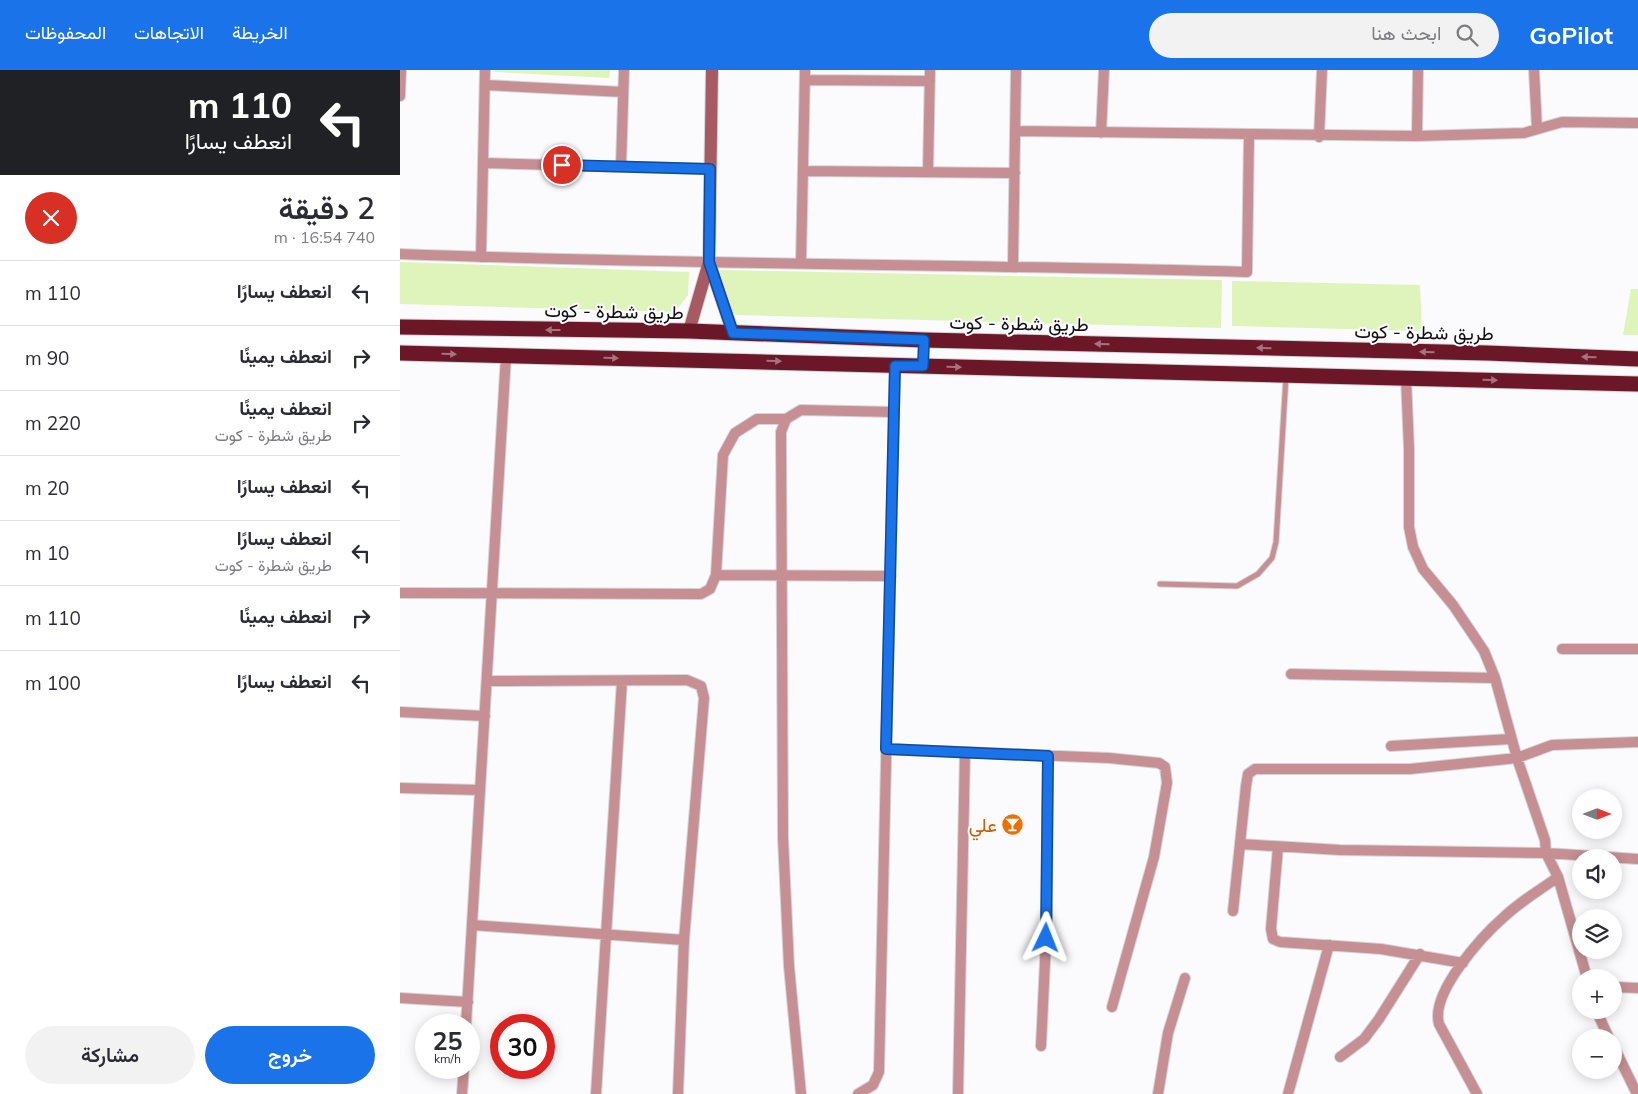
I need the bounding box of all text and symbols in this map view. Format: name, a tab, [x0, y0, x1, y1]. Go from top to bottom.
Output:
search box	[1149, 13, 1499, 58]
text: GoPilot	[1529, 20, 1613, 50]
text: المحفوظات	[25, 21, 106, 44]
text: الاتجاهات	[134, 21, 204, 44]
text: الخريطة	[232, 21, 288, 44]
text: ابحث هنا	[1371, 21, 1441, 45]
icon: search	[1453, 21, 1481, 49]
text: 110 m	[188, 83, 292, 127]
icon: left	[310, 90, 375, 155]
text: انعطف يسارًا	[185, 127, 292, 155]
pin	[541, 144, 583, 186]
icon: arrive	[548, 151, 576, 179]
text: 2 دقيقة	[279, 189, 375, 227]
button: close	[25, 192, 77, 244]
text: 740 m · 16:54	[274, 227, 375, 247]
text: انعطف يسارًا	[237, 279, 332, 303]
icon: left	[347, 279, 375, 307]
text: 110 m	[25, 281, 81, 305]
street label: طريق شطرة - كوت	[544, 298, 684, 324]
street label: طريق شطرة - كوت	[949, 310, 1089, 336]
street label: طريق شطرة - كوت	[1354, 319, 1494, 345]
one-way arrow	[545, 326, 561, 334]
one-way arrow	[1094, 340, 1110, 348]
text: انعطف يمينًا	[239, 344, 332, 368]
icon: right	[347, 344, 375, 372]
one-way arrow	[1256, 344, 1272, 352]
text: 90 m	[25, 346, 69, 370]
one-way arrow	[1419, 348, 1435, 356]
one-way arrow	[441, 351, 457, 359]
one-way arrow	[1581, 353, 1597, 361]
one-way arrow	[603, 354, 619, 362]
one-way arrow	[766, 358, 782, 366]
one-way arrow	[946, 363, 962, 371]
one-way arrow	[1482, 376, 1498, 384]
text: انعطف يمينًا	[239, 396, 332, 420]
icon: right	[347, 409, 375, 437]
text: 220 m	[25, 411, 81, 435]
text: طريق شطرة - كوت	[215, 425, 332, 445]
text: انعطف يسارًا	[237, 474, 332, 498]
icon: left	[347, 474, 375, 502]
text: 20 m	[25, 476, 69, 500]
text: انعطف يسارًا	[237, 526, 332, 550]
icon: left	[347, 539, 375, 567]
text: 10 m	[25, 541, 69, 565]
text: طريق شطرة - كوت	[215, 555, 332, 575]
text: انعطف يمينًا	[239, 604, 332, 628]
icon: right	[347, 604, 375, 632]
text: 110 m	[25, 606, 81, 630]
text: انعطف يسارًا	[237, 669, 332, 693]
icon: left	[347, 669, 375, 697]
text: 100 m	[25, 671, 81, 695]
north arrow	[1572, 789, 1622, 839]
map controls	[1572, 789, 1622, 1079]
place label: علي	[969, 813, 997, 841]
bar icon: علي	[1001, 813, 1025, 837]
button: sound	[1572, 849, 1622, 899]
button: layers	[1572, 909, 1622, 959]
position arrow	[1019, 911, 1071, 963]
button: +	[1572, 969, 1622, 1019]
speed limit sign: 30	[490, 1014, 555, 1079]
text: 25	[432, 1025, 463, 1056]
button: مشاركة	[25, 1026, 195, 1084]
button: خروج	[205, 1026, 375, 1084]
button: −	[1572, 1029, 1622, 1079]
text: km/h	[434, 1051, 461, 1066]

